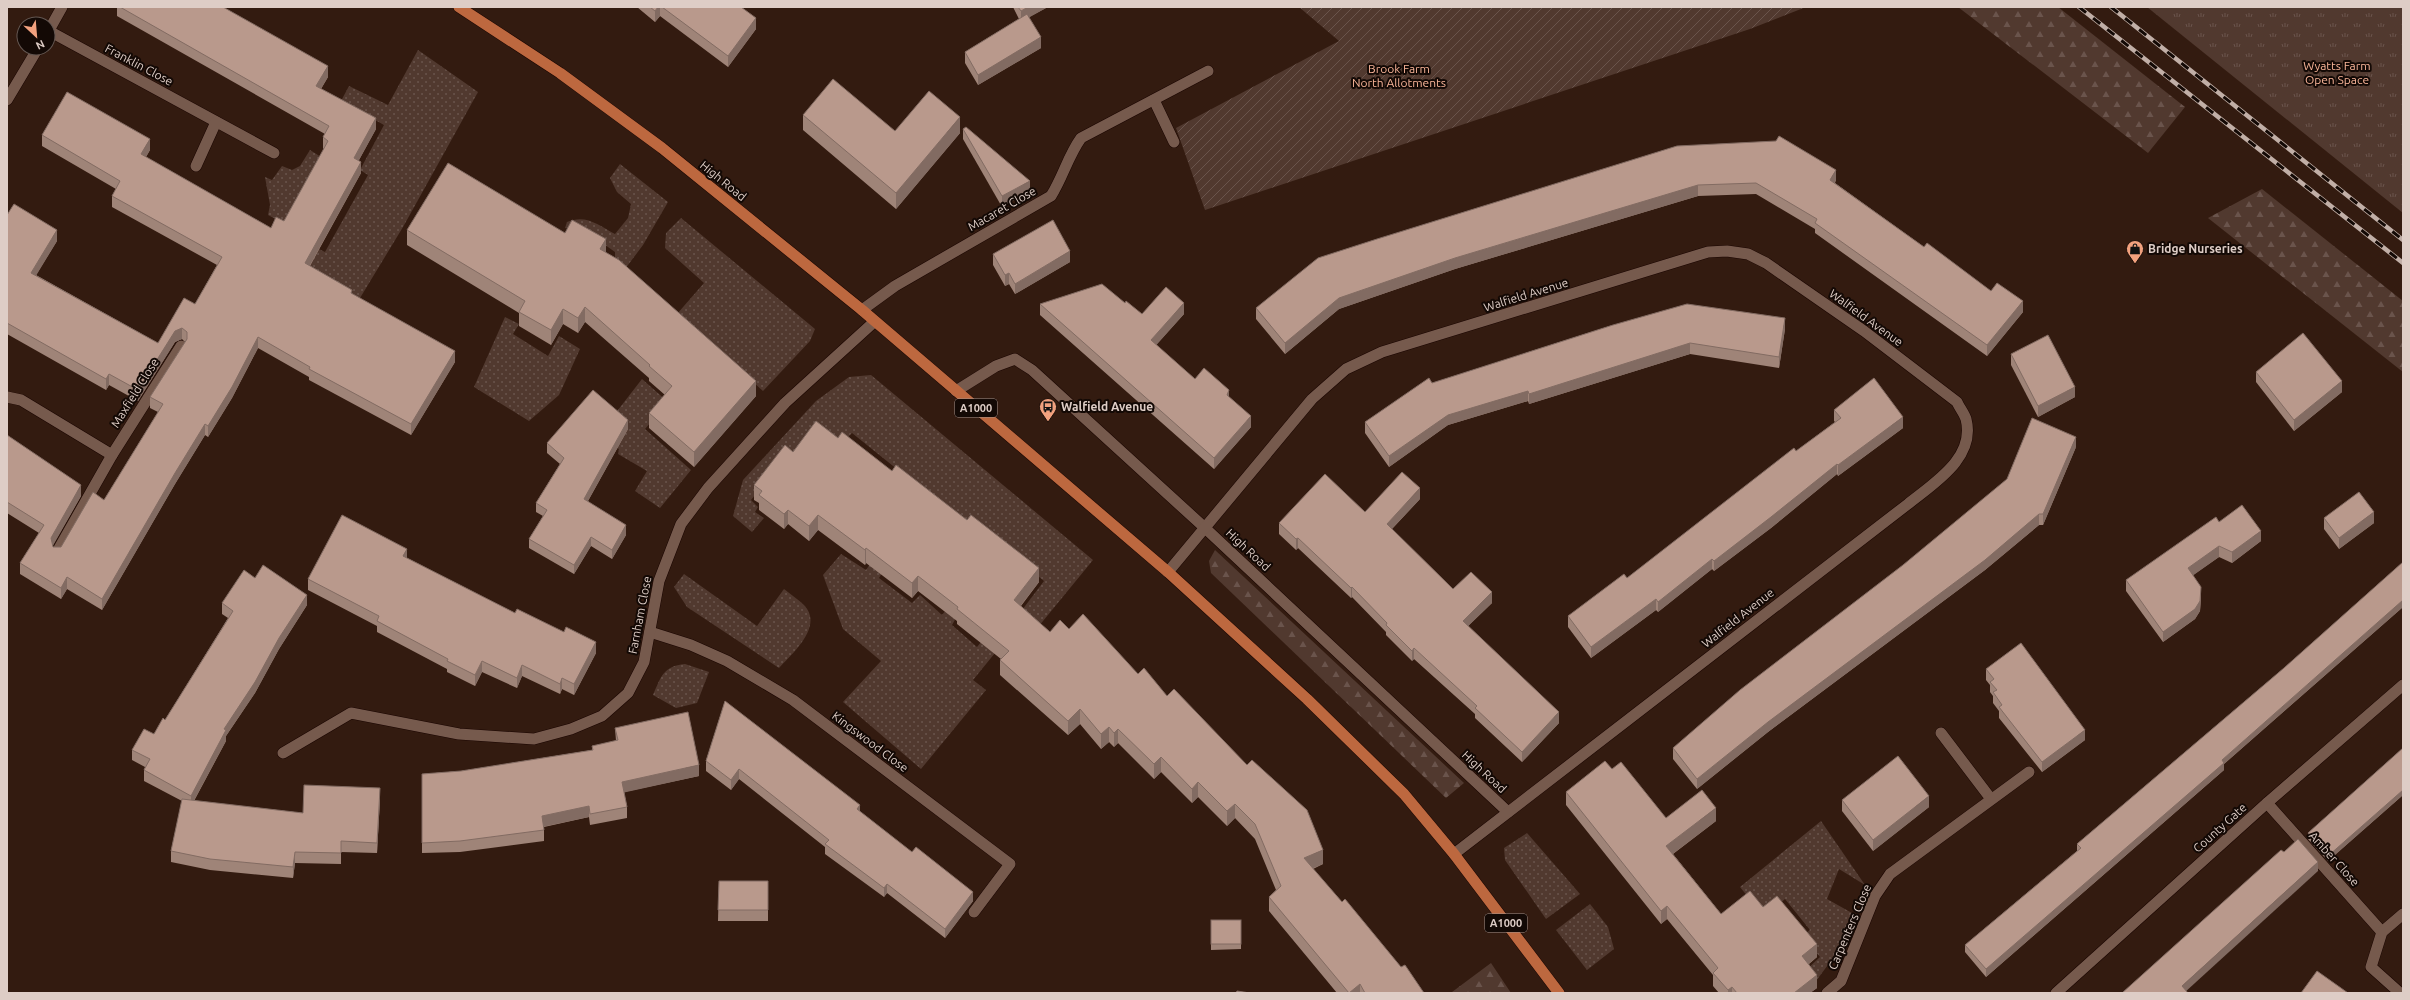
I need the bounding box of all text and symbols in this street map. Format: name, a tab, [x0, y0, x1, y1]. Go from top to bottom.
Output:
north arrow	[16, 16, 56, 56]
text: N	[34, 38, 47, 52]
street label: Franklin Close	[103, 41, 175, 88]
park label: Wyatts Farm Open Space	[2303, 59, 2371, 86]
park label: Brook Farm North Allotments	[1352, 62, 1446, 89]
street label: High Road	[698, 158, 749, 203]
street label: Macaret Close	[965, 184, 1038, 233]
shop icon: Bridge Nurseries	[2125, 239, 2145, 264]
place label: Bridge Nurseries	[2148, 242, 2243, 255]
street label: Walfield Avenue	[1482, 275, 1570, 314]
street label: Walfield Avenue	[1827, 287, 1906, 349]
street label: Maxfield Close	[108, 356, 161, 430]
bus stop icon: Walfield Avenue	[1038, 397, 1058, 422]
road number: A1000	[955, 399, 997, 417]
place label: Walfield Avenue	[1061, 400, 1153, 413]
street label: High Road	[1224, 526, 1273, 573]
street label: Farnham Close	[626, 575, 653, 655]
street label: Walfield Avenue	[1699, 586, 1776, 650]
street label: Kingswood Close	[830, 709, 911, 774]
street label: High Road	[1460, 748, 1509, 795]
street label: County Gate	[2191, 800, 2249, 855]
street label: Amber Close	[2307, 829, 2362, 888]
street label: Carpenters Close	[1826, 882, 1873, 972]
road number: A1000	[1485, 914, 1527, 932]

